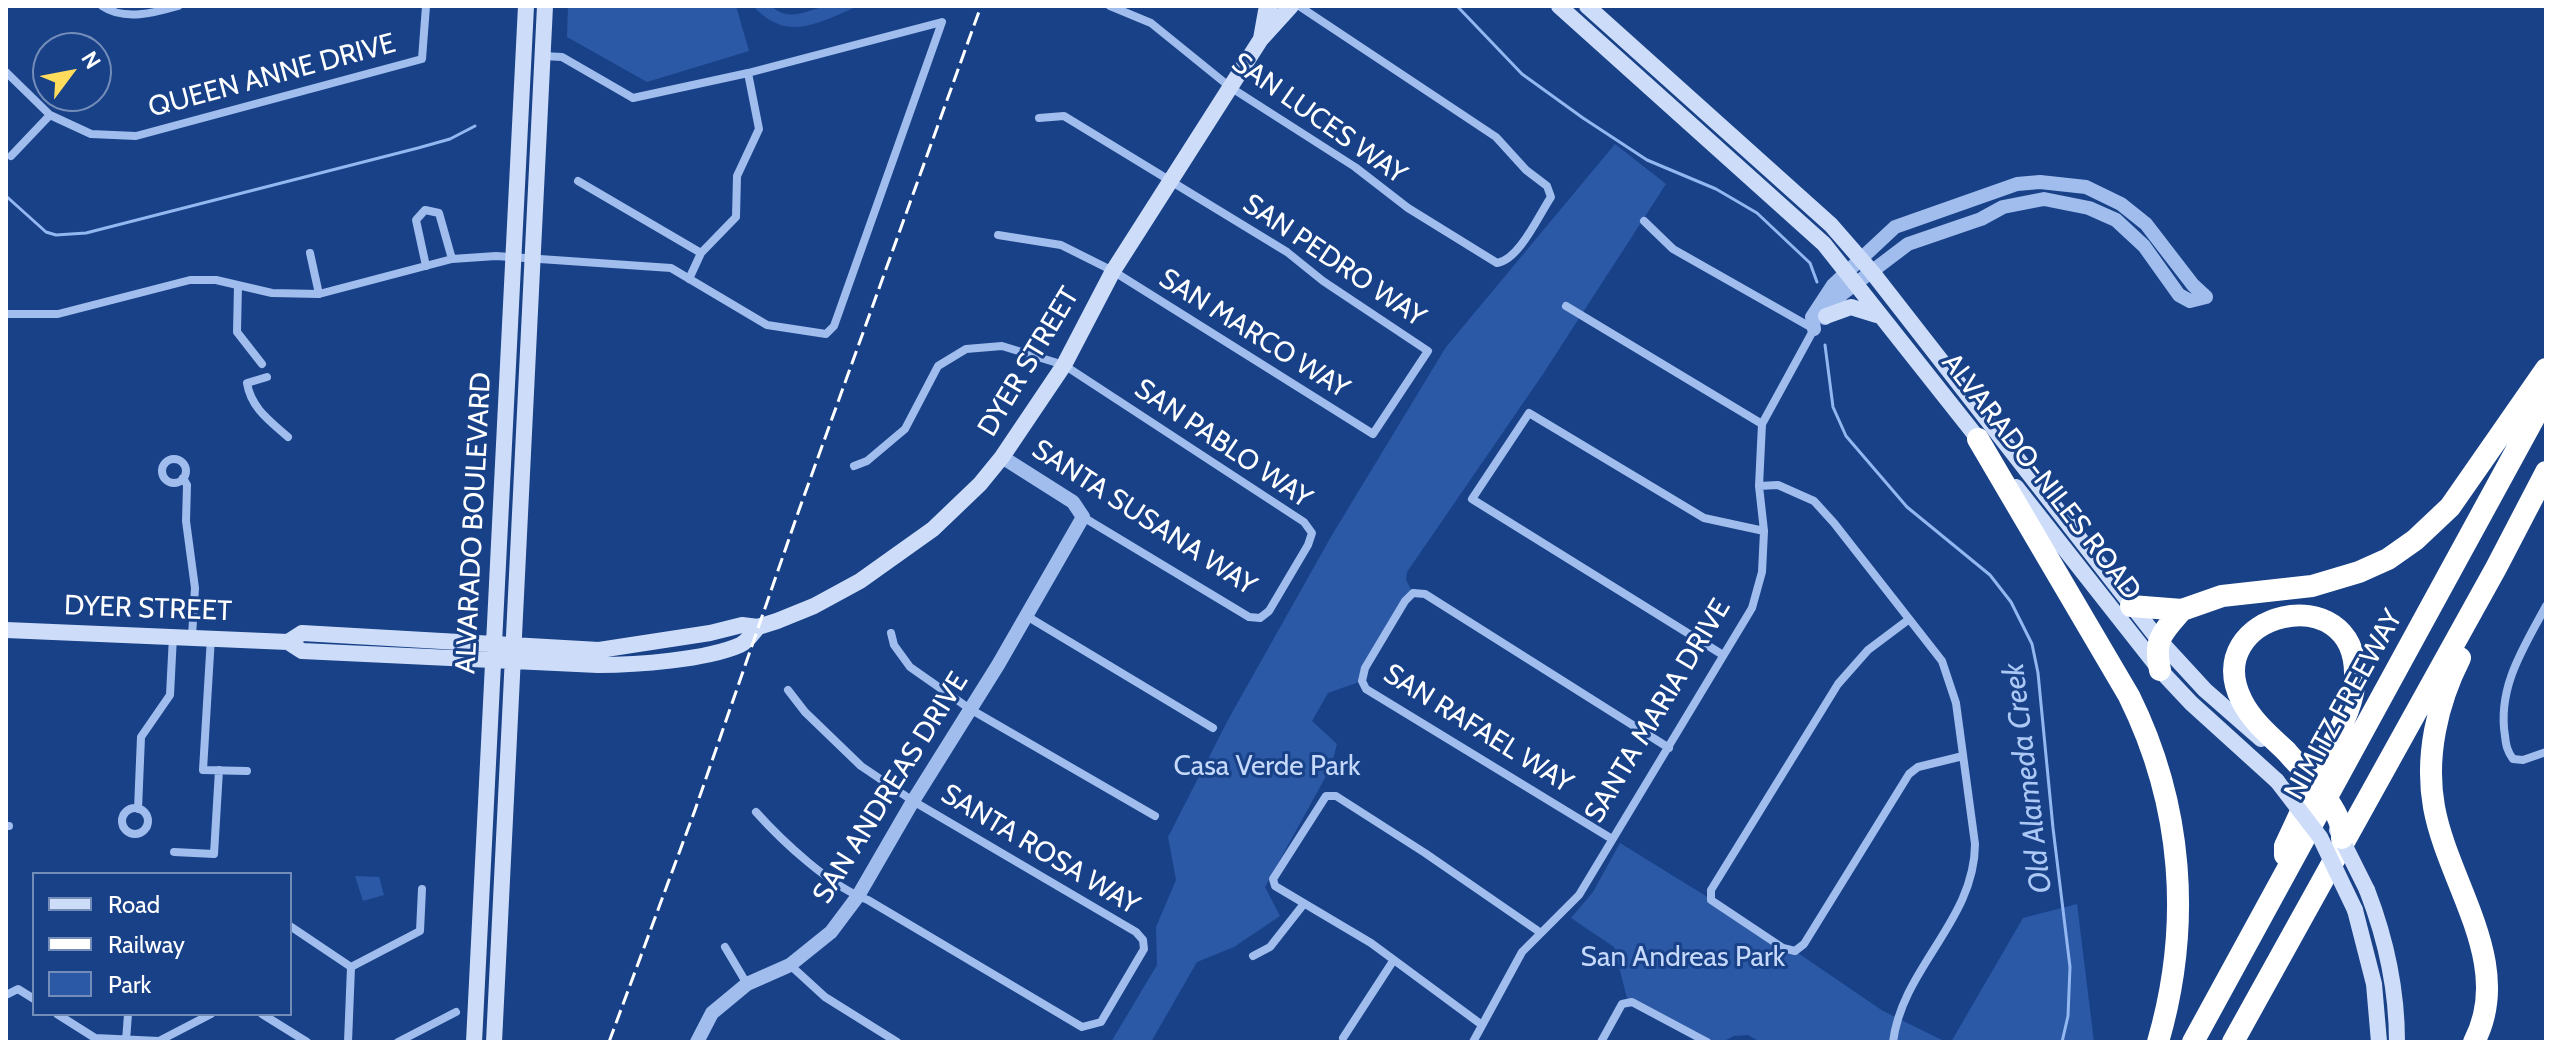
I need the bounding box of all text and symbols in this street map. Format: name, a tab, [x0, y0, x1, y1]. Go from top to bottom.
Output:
street label: QUEEN ANNE DRIVE	[145, 27, 399, 125]
north arrow	[32, 32, 112, 112]
text: N	[76, 46, 107, 74]
street label: SAN LUCES WAY	[1225, 46, 1413, 192]
street label: SAN PEDRO WAY	[1236, 188, 1432, 334]
street label: SAN MARCO WAY	[1153, 262, 1355, 406]
street label: DYER STREET	[971, 281, 1087, 443]
street label: ALVARADO-NILES ROAD	[1934, 347, 2148, 607]
street label: ALVARADO BOULEVARD	[449, 371, 499, 675]
street label: SAN PABLO WAY	[1128, 372, 1318, 516]
street label: SANTA SUSANA WAY	[1026, 433, 1262, 603]
street label: DYER STREET	[63, 589, 233, 629]
street label: SANTA MARIA DRIVE	[1578, 593, 1738, 829]
street label: NIMITZ FREEWAY	[2278, 604, 2410, 806]
street label: SAN RAFAEL WAY	[1377, 657, 1579, 801]
water label: Old Alameda Creek	[1996, 661, 2060, 895]
street label: SAN ANDREAS DRIVE	[806, 666, 976, 910]
park label: Casa Verde Park	[1174, 750, 1360, 784]
street label: SANTA ROSA WAY	[935, 778, 1145, 922]
legend	[32, 872, 292, 1016]
text: Road	[108, 890, 160, 919]
text: Railway	[108, 930, 185, 959]
park label: San Andreas Park	[1581, 941, 1785, 975]
text: Park	[108, 970, 151, 999]

